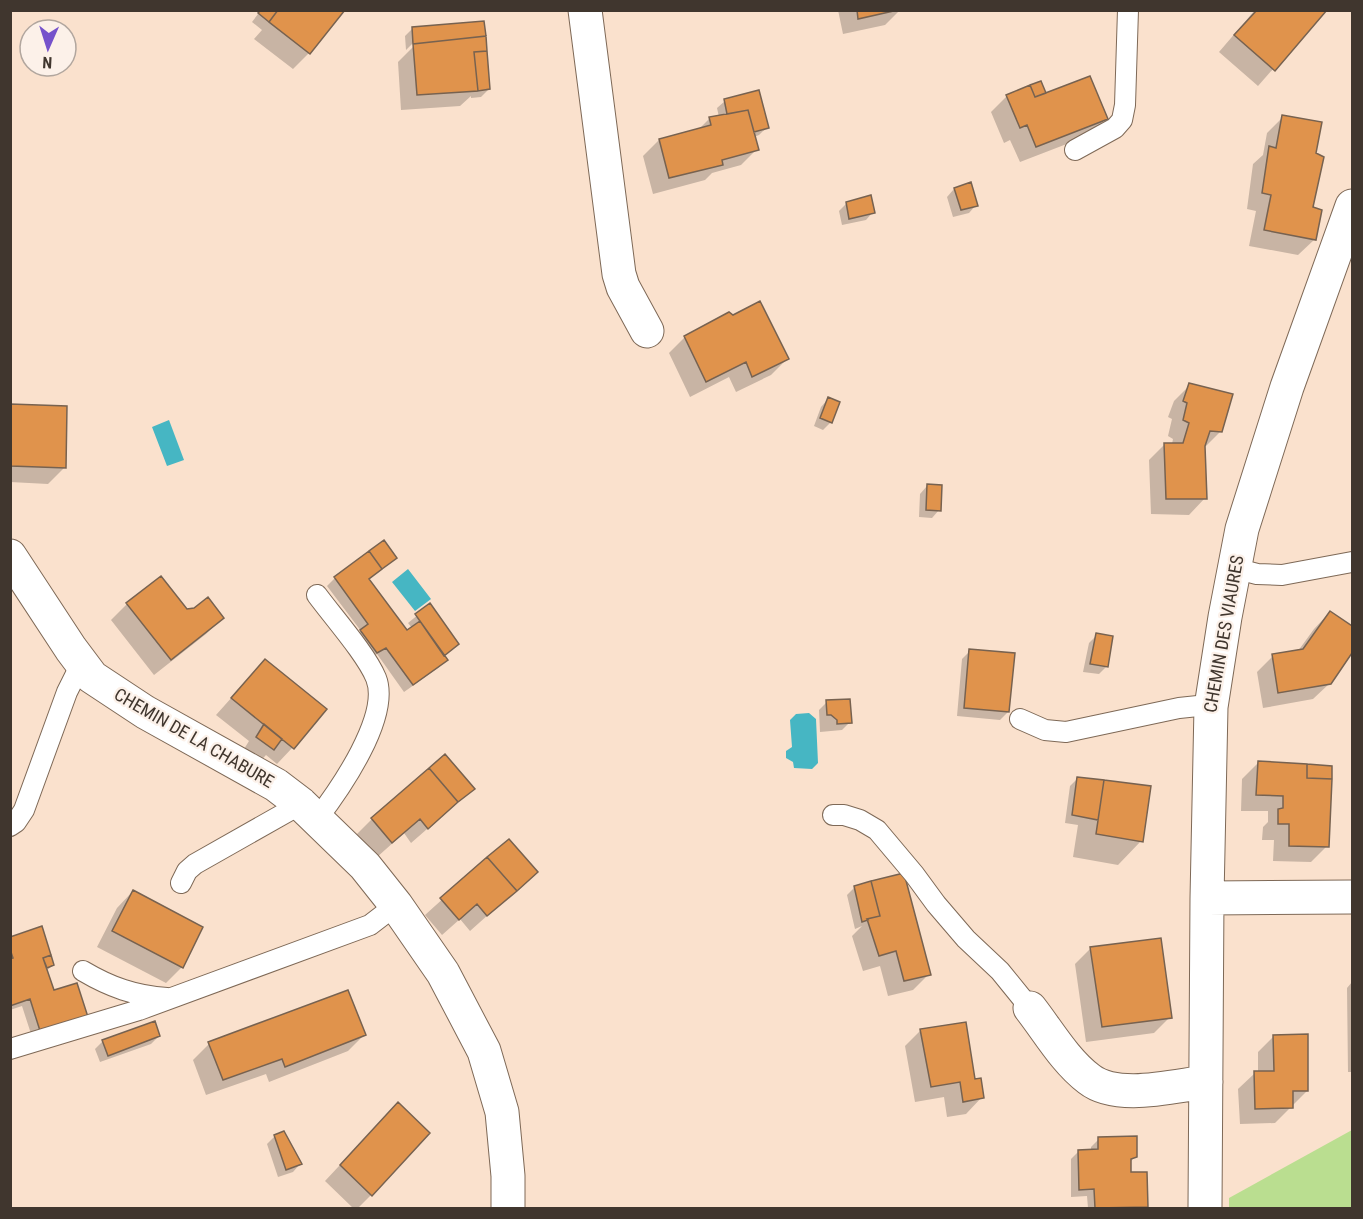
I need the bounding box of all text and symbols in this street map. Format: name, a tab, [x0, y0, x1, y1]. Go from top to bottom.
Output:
north arrow	[18, 18, 78, 78]
text: N	[42, 53, 53, 72]
street label: CHEMIN DES VIAURES	[1199, 554, 1248, 714]
street label: CHEMIN DE LA CHABURE	[111, 683, 278, 792]

